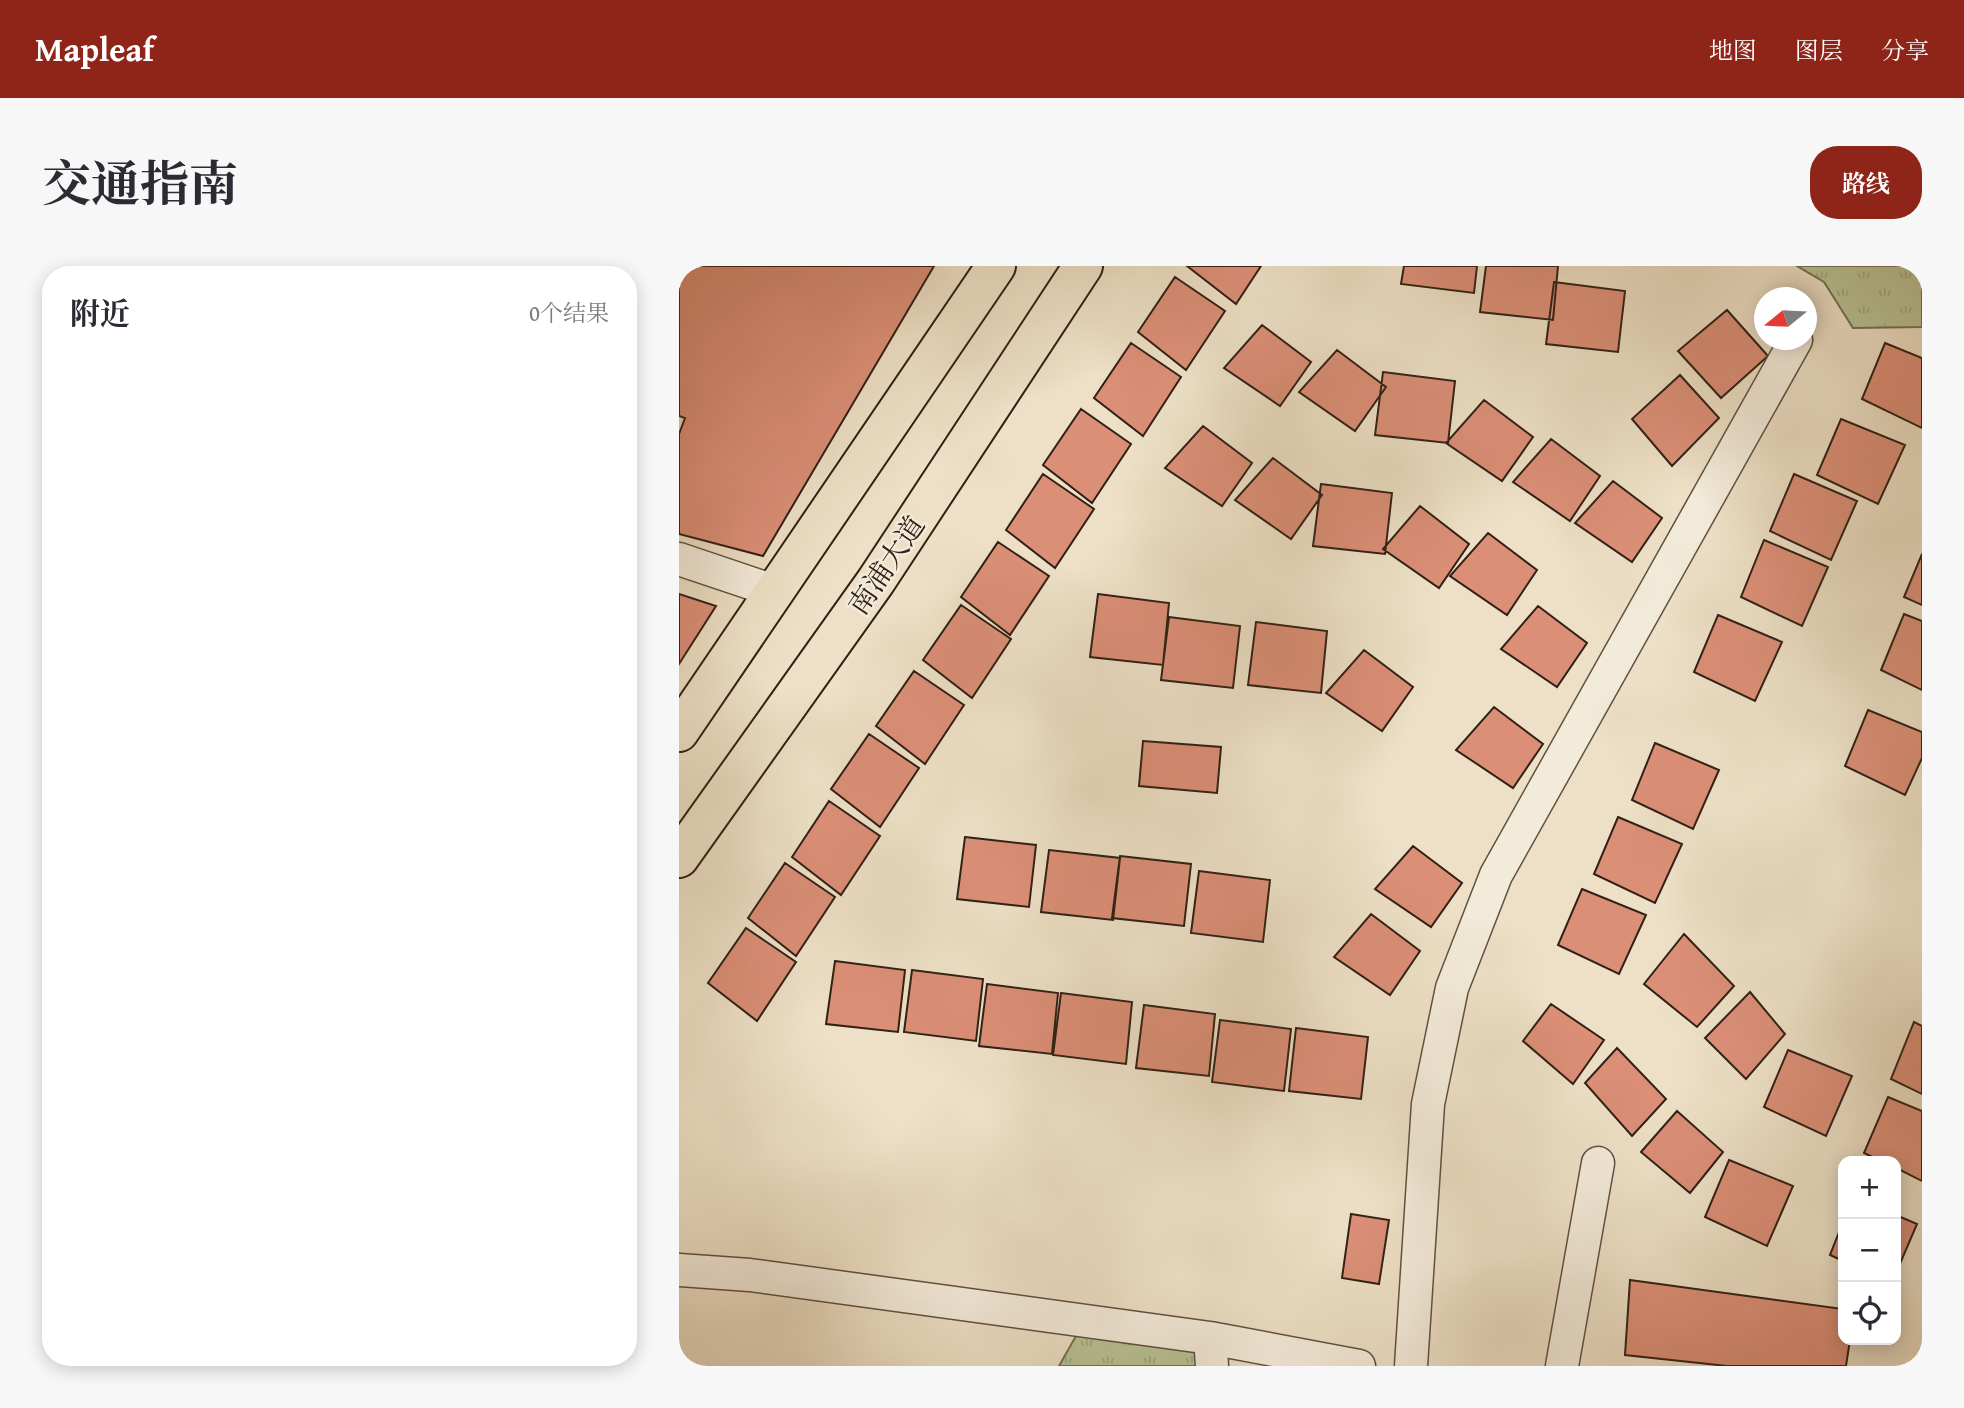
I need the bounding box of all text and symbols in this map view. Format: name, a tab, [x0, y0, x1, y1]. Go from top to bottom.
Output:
text: Mapleaf	[35, 25, 154, 73]
text: 地图	[1709, 33, 1757, 68]
text: 图层	[1795, 33, 1843, 68]
text: 分享	[1881, 33, 1929, 68]
button: 路线	[1810, 146, 1922, 219]
text: 交通指南	[42, 147, 238, 219]
north arrow	[1754, 287, 1817, 350]
text: 附近	[70, 291, 130, 335]
text: 0个结果	[529, 296, 609, 329]
street label: 南浦大道	[837, 507, 934, 623]
map controls	[1838, 1156, 1901, 1345]
button: +	[1838, 1156, 1901, 1219]
button: −	[1838, 1219, 1901, 1282]
button: locate	[1838, 1282, 1901, 1345]

